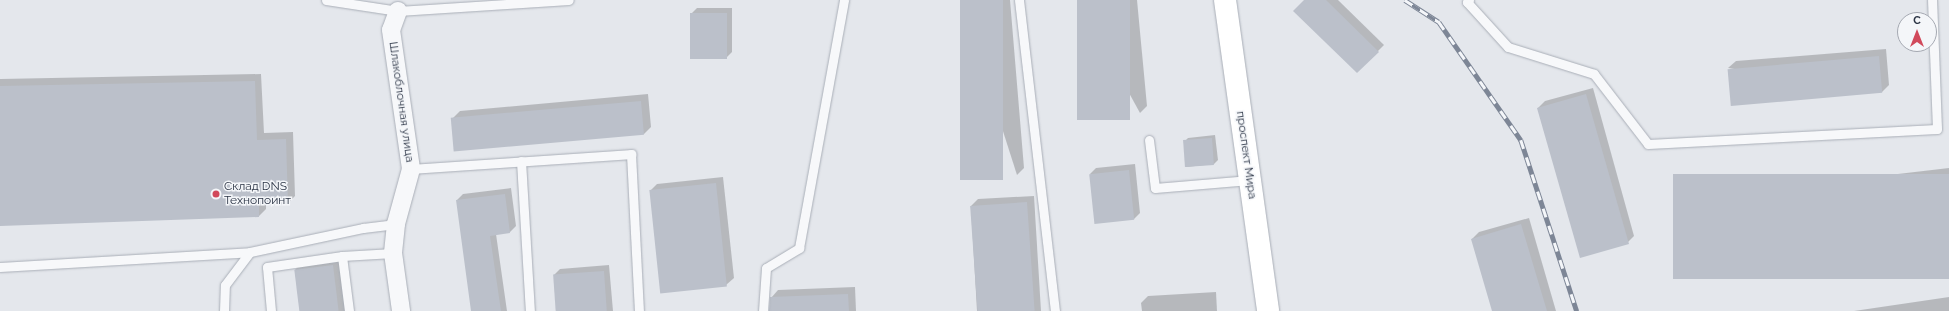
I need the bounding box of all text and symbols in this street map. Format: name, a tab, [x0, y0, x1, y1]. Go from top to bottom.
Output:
north arrow	[1897, 12, 1937, 52]
text: С	[1913, 14, 1921, 27]
street label: Шлакоблочная улица	[385, 41, 417, 163]
street label: проспект Мира	[1233, 110, 1259, 200]
place label: Склад DNS Технопоинт	[224, 180, 291, 208]
marker: Склад DNS Технопоинт	[211, 189, 221, 199]

